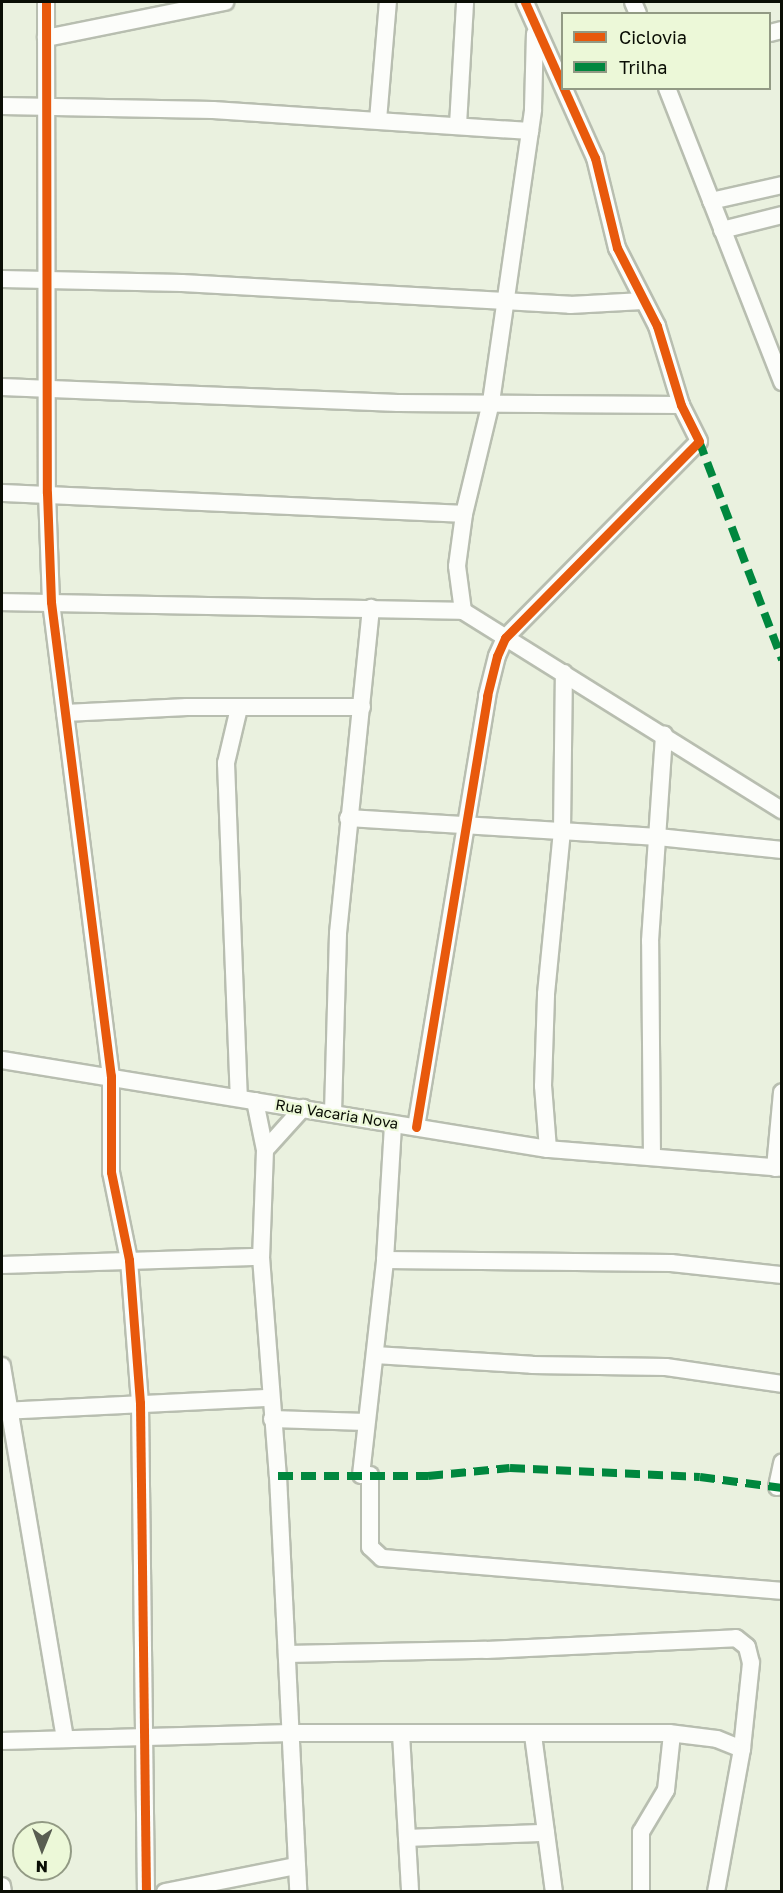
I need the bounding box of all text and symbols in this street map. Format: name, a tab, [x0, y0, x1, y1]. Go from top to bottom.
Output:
legend	[561, 12, 771, 90]
text: Ciclovia	[619, 26, 687, 48]
text: Trilha	[619, 56, 667, 78]
street label: Rua Vacaria Nova	[274, 1095, 400, 1133]
north arrow	[12, 1821, 72, 1881]
text: N	[35, 1857, 48, 1877]

